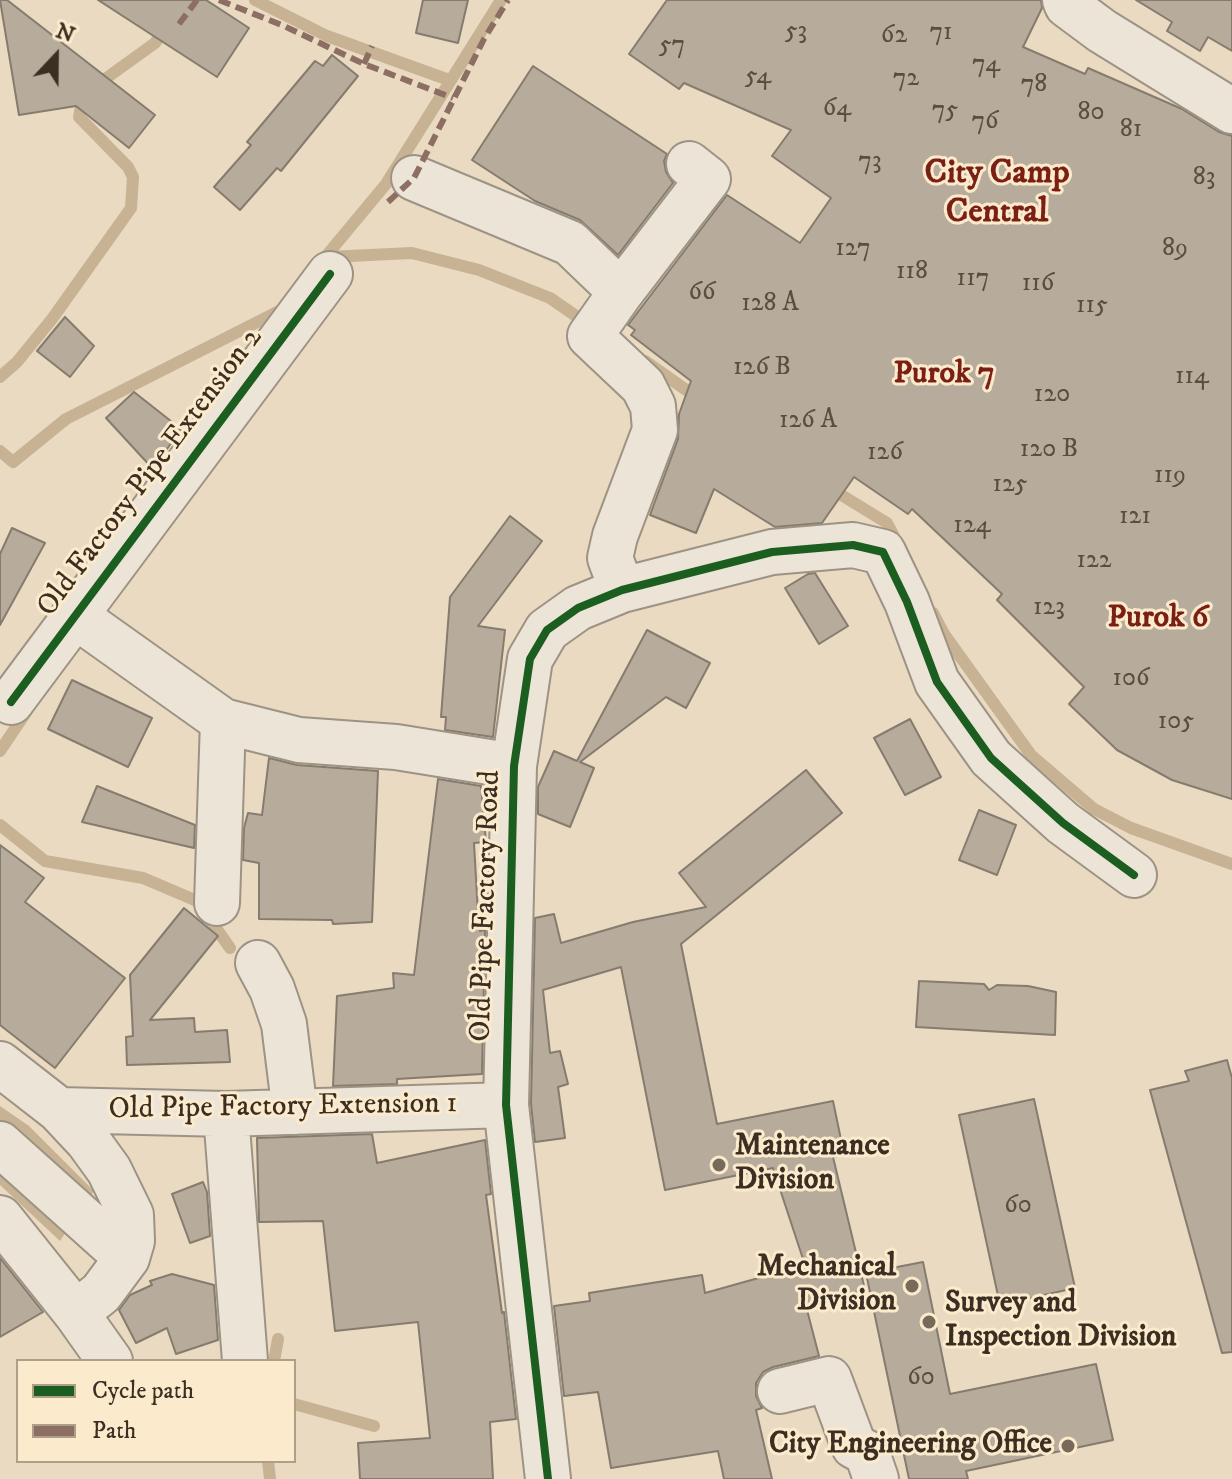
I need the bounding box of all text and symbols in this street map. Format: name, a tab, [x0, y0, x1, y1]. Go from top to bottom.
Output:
north arrow	[16, 16, 96, 96]
text: N	[52, 17, 79, 49]
house number: 53	[785, 17, 807, 49]
house number: 71	[929, 18, 953, 50]
house number: 62	[881, 21, 907, 53]
house number: 57	[659, 31, 685, 63]
house number: 74	[972, 50, 1000, 82]
house number: 54	[745, 62, 771, 94]
house number: 72	[893, 64, 919, 96]
house number: 78	[1021, 70, 1047, 102]
house number: 64	[823, 94, 851, 126]
house number: 75	[932, 96, 958, 128]
house number: 80	[1077, 98, 1105, 130]
house number: 76	[971, 107, 999, 139]
house number: 81	[1120, 115, 1142, 147]
house number: 73	[858, 147, 882, 179]
district label: City Camp Central	[924, 155, 1070, 234]
house number: 83	[1193, 163, 1215, 195]
house number: 127	[835, 234, 871, 266]
house number: 89	[1162, 234, 1188, 266]
house number: 118	[896, 257, 928, 289]
house number: 117	[957, 264, 989, 296]
house number: 116	[1022, 269, 1054, 301]
house number: 66	[688, 278, 716, 310]
house number: 128 A	[741, 289, 799, 321]
house number: 115	[1076, 291, 1108, 323]
street label: Old Factory Pipe Extension 2	[31, 321, 271, 625]
house number: 126 B	[733, 353, 791, 385]
district label: Purok 7	[894, 356, 994, 394]
house number: 114	[1175, 362, 1209, 394]
house number: 120	[1034, 380, 1070, 412]
house number: 126 A	[779, 406, 837, 438]
house number: 120 B	[1020, 435, 1078, 467]
house number: 126	[867, 438, 903, 470]
house number: 119	[1154, 461, 1186, 493]
house number: 125	[992, 470, 1028, 502]
house number: 121	[1119, 502, 1151, 534]
house number: 124	[953, 511, 991, 543]
house number: 122	[1076, 546, 1112, 578]
house number: 123	[1033, 593, 1065, 625]
district label: Purok 6	[1108, 600, 1208, 638]
house number: 106	[1113, 664, 1149, 696]
house number: 105	[1158, 707, 1194, 739]
street label: Old Pipe Factory Road	[464, 770, 510, 1042]
street label: Old Pipe Factory Extension 1	[108, 1087, 458, 1129]
place label: Maintenance Division	[735, 1130, 890, 1200]
marker: Maintenance Division	[710, 1156, 728, 1174]
house number: 60	[1004, 1191, 1032, 1223]
place label: Mechanical Division	[757, 1251, 896, 1322]
marker: Mechanical Division	[903, 1277, 921, 1295]
place label: Survey and Inspection Division	[945, 1287, 1177, 1358]
marker: Survey and Inspection Division	[920, 1313, 938, 1331]
legend	[16, 1359, 296, 1463]
house number: 60	[907, 1363, 935, 1395]
text: Cycle path	[92, 1376, 194, 1406]
text: Path	[92, 1416, 136, 1446]
place label: City Engineering Office	[769, 1428, 1052, 1464]
marker: City Engineering Office	[1059, 1437, 1077, 1455]

